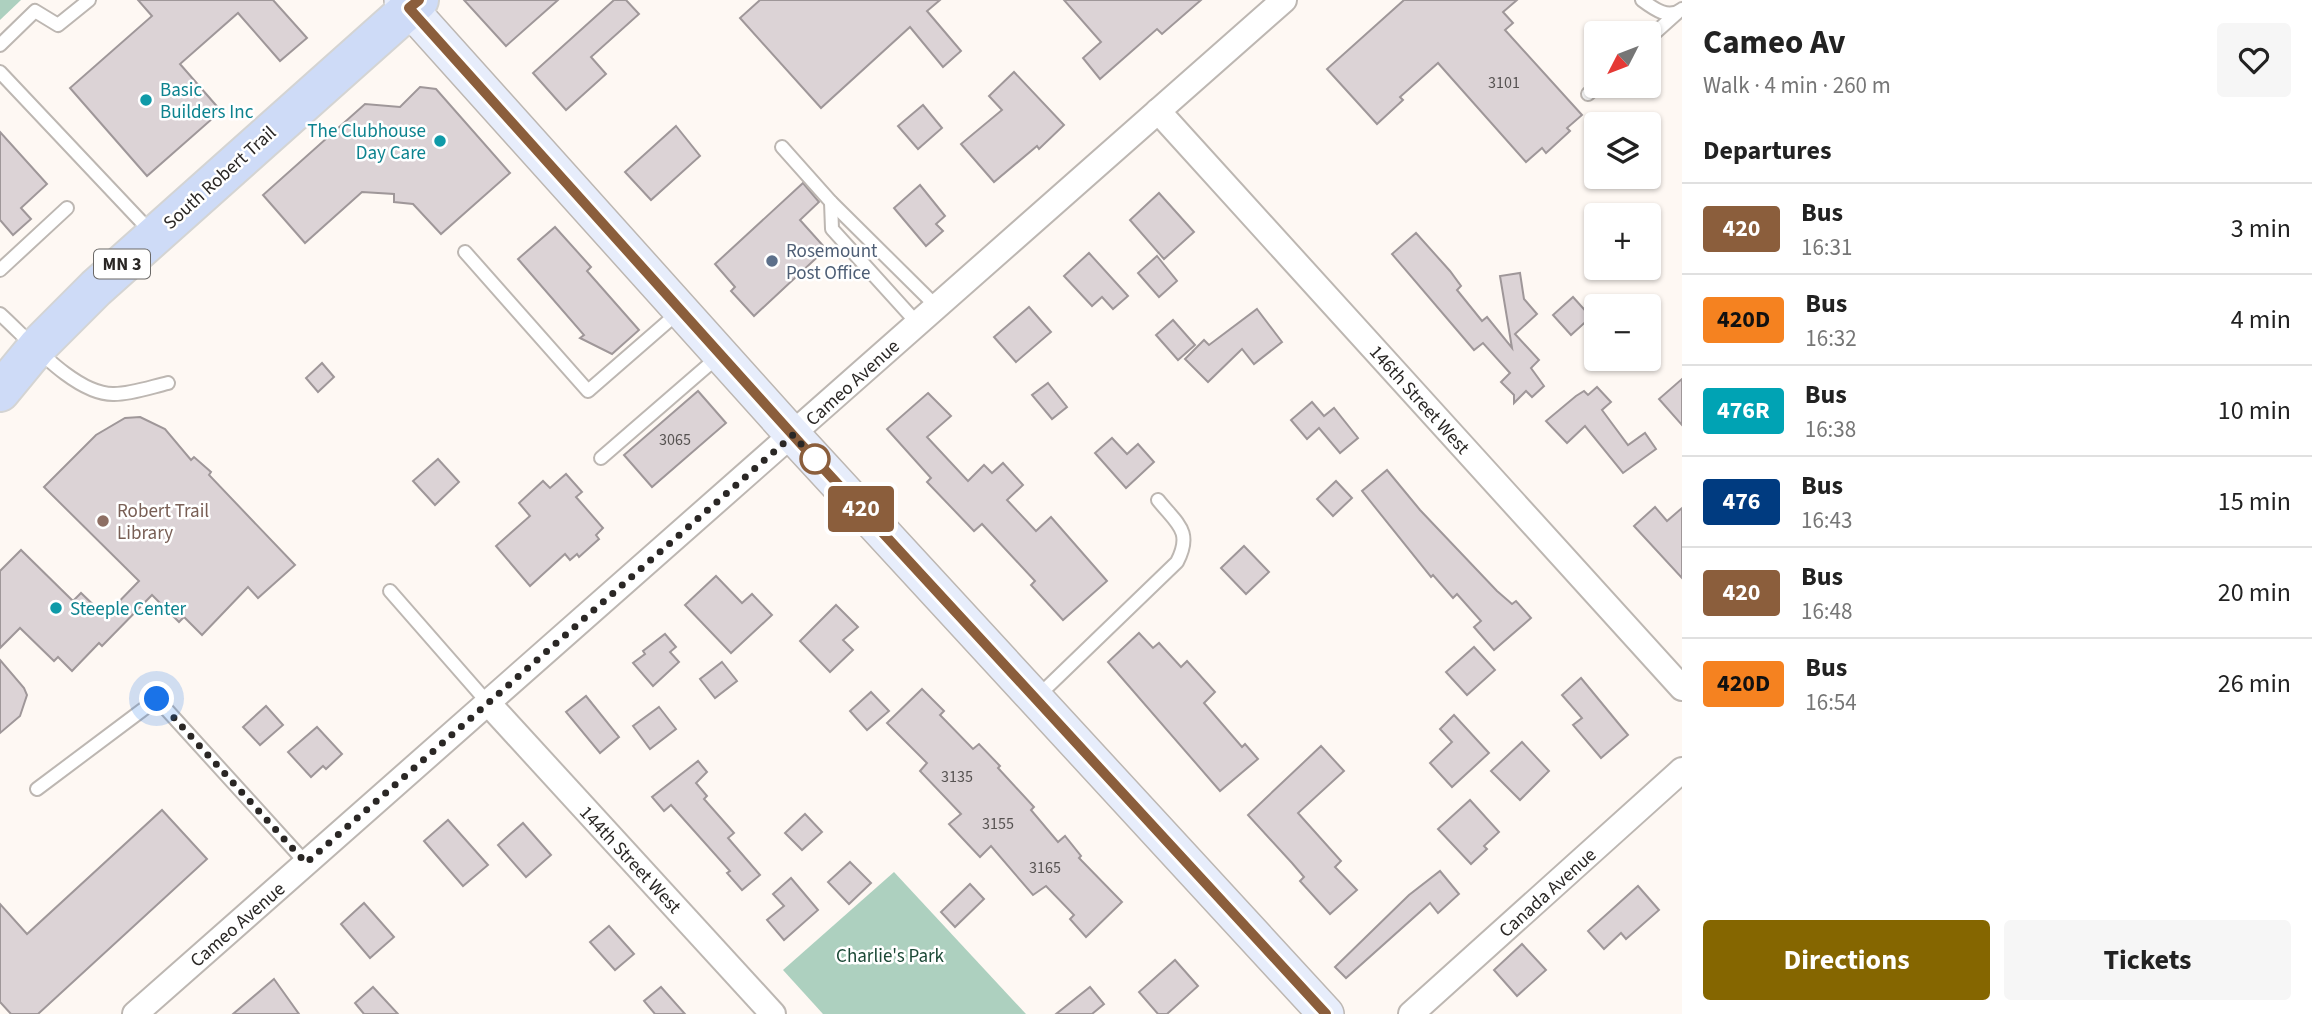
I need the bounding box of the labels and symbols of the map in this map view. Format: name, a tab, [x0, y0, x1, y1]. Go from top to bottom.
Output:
north arrow	[1584, 21, 1661, 98]
house number: 3101	[1488, 72, 1520, 94]
place label: Basic Builders Inc	[160, 77, 254, 126]
marker: Basic Builders Inc	[138, 92, 154, 108]
place label: The Clubhouse Day Care	[307, 118, 426, 167]
street label: South Robert Trail	[158, 120, 282, 236]
marker: The Clubhouse Day Care	[432, 133, 448, 149]
place label: Rosemount Post Office	[786, 238, 878, 287]
road number: MN 3	[94, 250, 150, 278]
marker: Rosemount Post Office	[764, 253, 780, 269]
street label: Cameo Avenue	[800, 334, 906, 433]
street label: 146th Street West	[1362, 339, 1476, 461]
house number: 3065	[659, 429, 691, 451]
unlabelled marker	[800, 444, 830, 474]
line badge: 420	[821, 486, 901, 532]
place label: Robert Trail Library	[117, 498, 209, 547]
marker: Robert Trail Library	[95, 513, 111, 529]
place label: Steeple Center	[70, 596, 187, 623]
marker: Steeple Center	[48, 600, 64, 616]
your location	[139, 681, 174, 716]
house number: 3135	[941, 766, 973, 788]
street label: 144th Street West	[573, 800, 687, 920]
house number: 3155	[982, 813, 1014, 835]
street label: Canada Avenue	[1493, 842, 1603, 944]
house number: 3165	[1029, 857, 1061, 879]
street label: Cameo Avenue	[184, 876, 291, 974]
park label: Charlie's Park	[836, 943, 945, 970]

